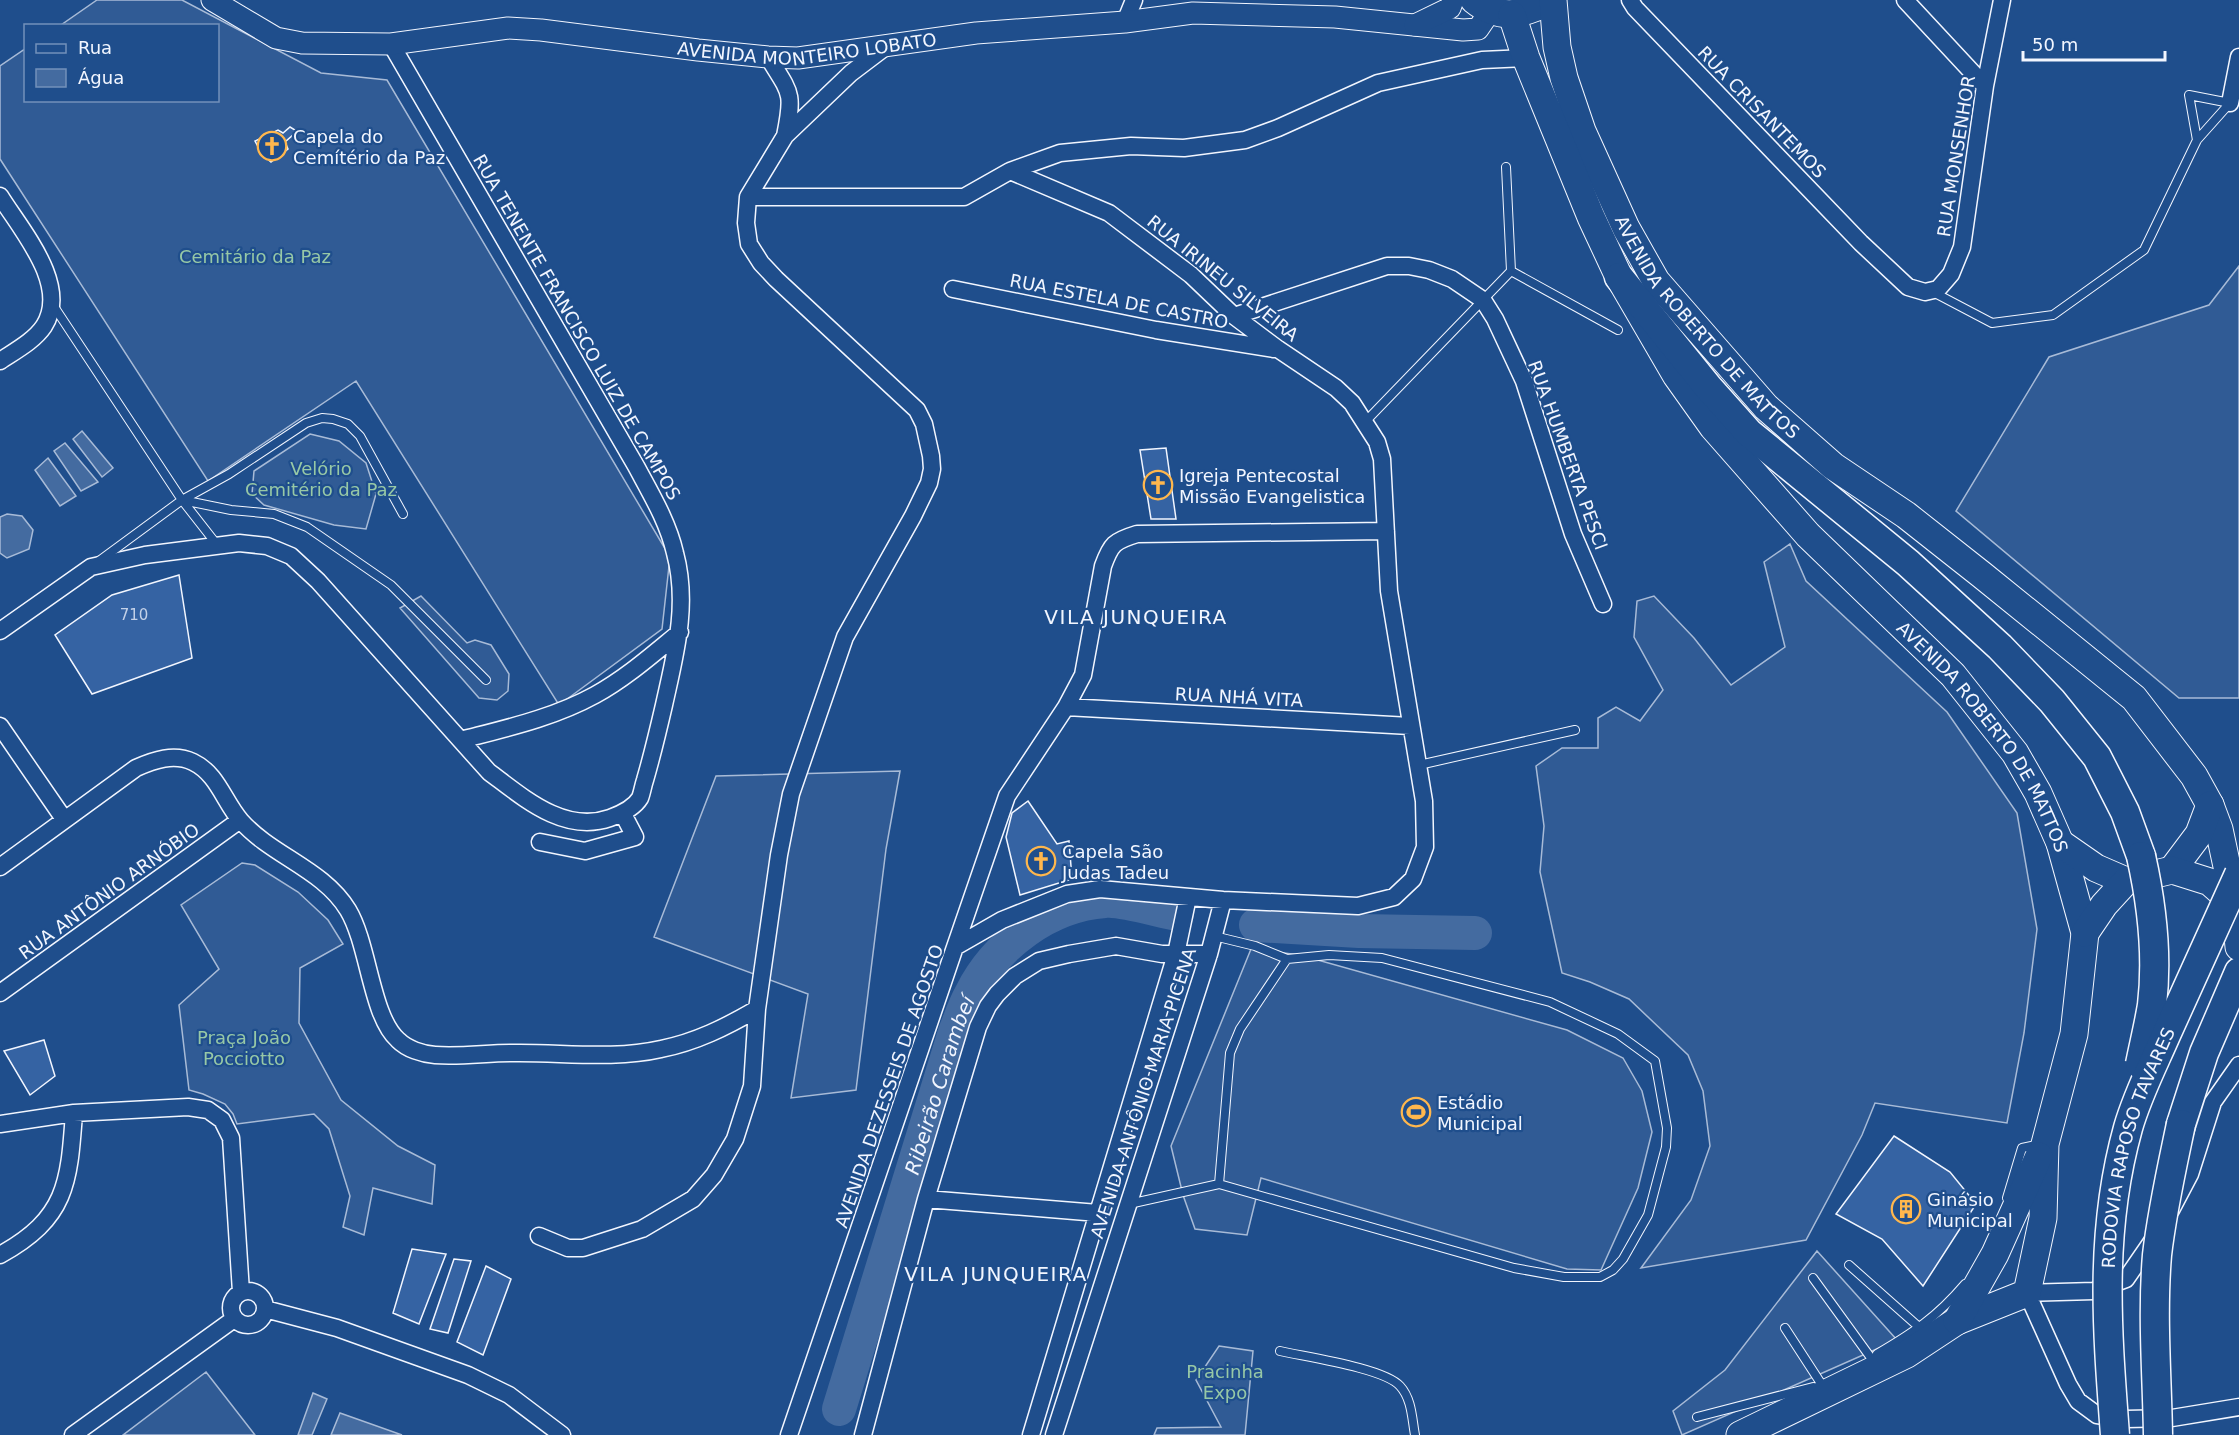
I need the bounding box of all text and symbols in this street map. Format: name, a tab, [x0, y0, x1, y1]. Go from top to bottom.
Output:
legend	[24, 24, 219, 102]
scale bar	[2023, 24, 2166, 62]
street label: AVENIDA MONTEIRO LOBATO	[676, 28, 938, 69]
text: 50 m	[2032, 34, 2078, 55]
text: Rua	[78, 37, 112, 58]
street label: RUA CRISANTEMOS	[1694, 42, 1830, 182]
text: Água	[78, 67, 124, 88]
street label: RUA MONSENHOR	[1933, 74, 1979, 238]
place label: Capela do Cemítério da Paz	[293, 126, 445, 168]
church icon: Capela do Cemítério da Paz	[256, 130, 288, 162]
street label: RUA TENENTE FRANCISCO LUIZ DE CAMPOS	[469, 150, 685, 504]
street label: RUA IRINEU SILVEIRA	[1143, 211, 1303, 346]
street label: AVENIDA ROBERTO DE MATTOS	[1611, 212, 1804, 442]
park label: Cemitário da Paz	[179, 246, 331, 267]
street label: RUA ESTELA DE CASTRO	[1008, 269, 1230, 333]
street label: RUA HUMBERTA PESCI	[1524, 357, 1612, 553]
park label: Velório Cemitério da Paz	[245, 458, 397, 500]
place label: Igreja Pentecostal Missão Evangelistica	[1179, 465, 1365, 507]
church icon: Igreja Pentecostal Missão Evangelistica	[1142, 469, 1174, 501]
district label: VILA JUNQUEIRA	[1044, 605, 1228, 629]
house number: 710	[120, 606, 148, 624]
street label: AVENIDA ROBERTO DE MATTOS	[1893, 617, 2073, 855]
street label: RUA NHÁ VITA	[1174, 683, 1304, 711]
street label: RUA ANTÔNIO ARNÓBIO	[15, 819, 203, 963]
place label: Capela São Judas Tadeu	[1061, 841, 1169, 883]
church icon: Capela São Judas Tadeu	[1025, 845, 1057, 877]
street label: AVENIDA DEZESSEIS DE AGOSTO	[830, 941, 948, 1231]
street label: AVENIDA ANTÔNIO MARIA PICENA	[1086, 944, 1200, 1241]
water label: Ribeirão Carambeí	[900, 990, 981, 1177]
street label: RODOVIA RAPOSO TAVARES	[2097, 1024, 2179, 1269]
park label: Praça João Pocciotto	[197, 1027, 291, 1069]
place label: Estádio Municipal	[1437, 1092, 1523, 1134]
sports icon: Estádio Municipal	[1400, 1096, 1432, 1128]
place label: Ginásio Municipal	[1927, 1189, 2013, 1231]
building icon: Ginásio Municipal	[1890, 1193, 1922, 1225]
district label: VILA JUNQUEIRA	[904, 1262, 1088, 1286]
park label: Pracinha Expo	[1186, 1361, 1264, 1403]

